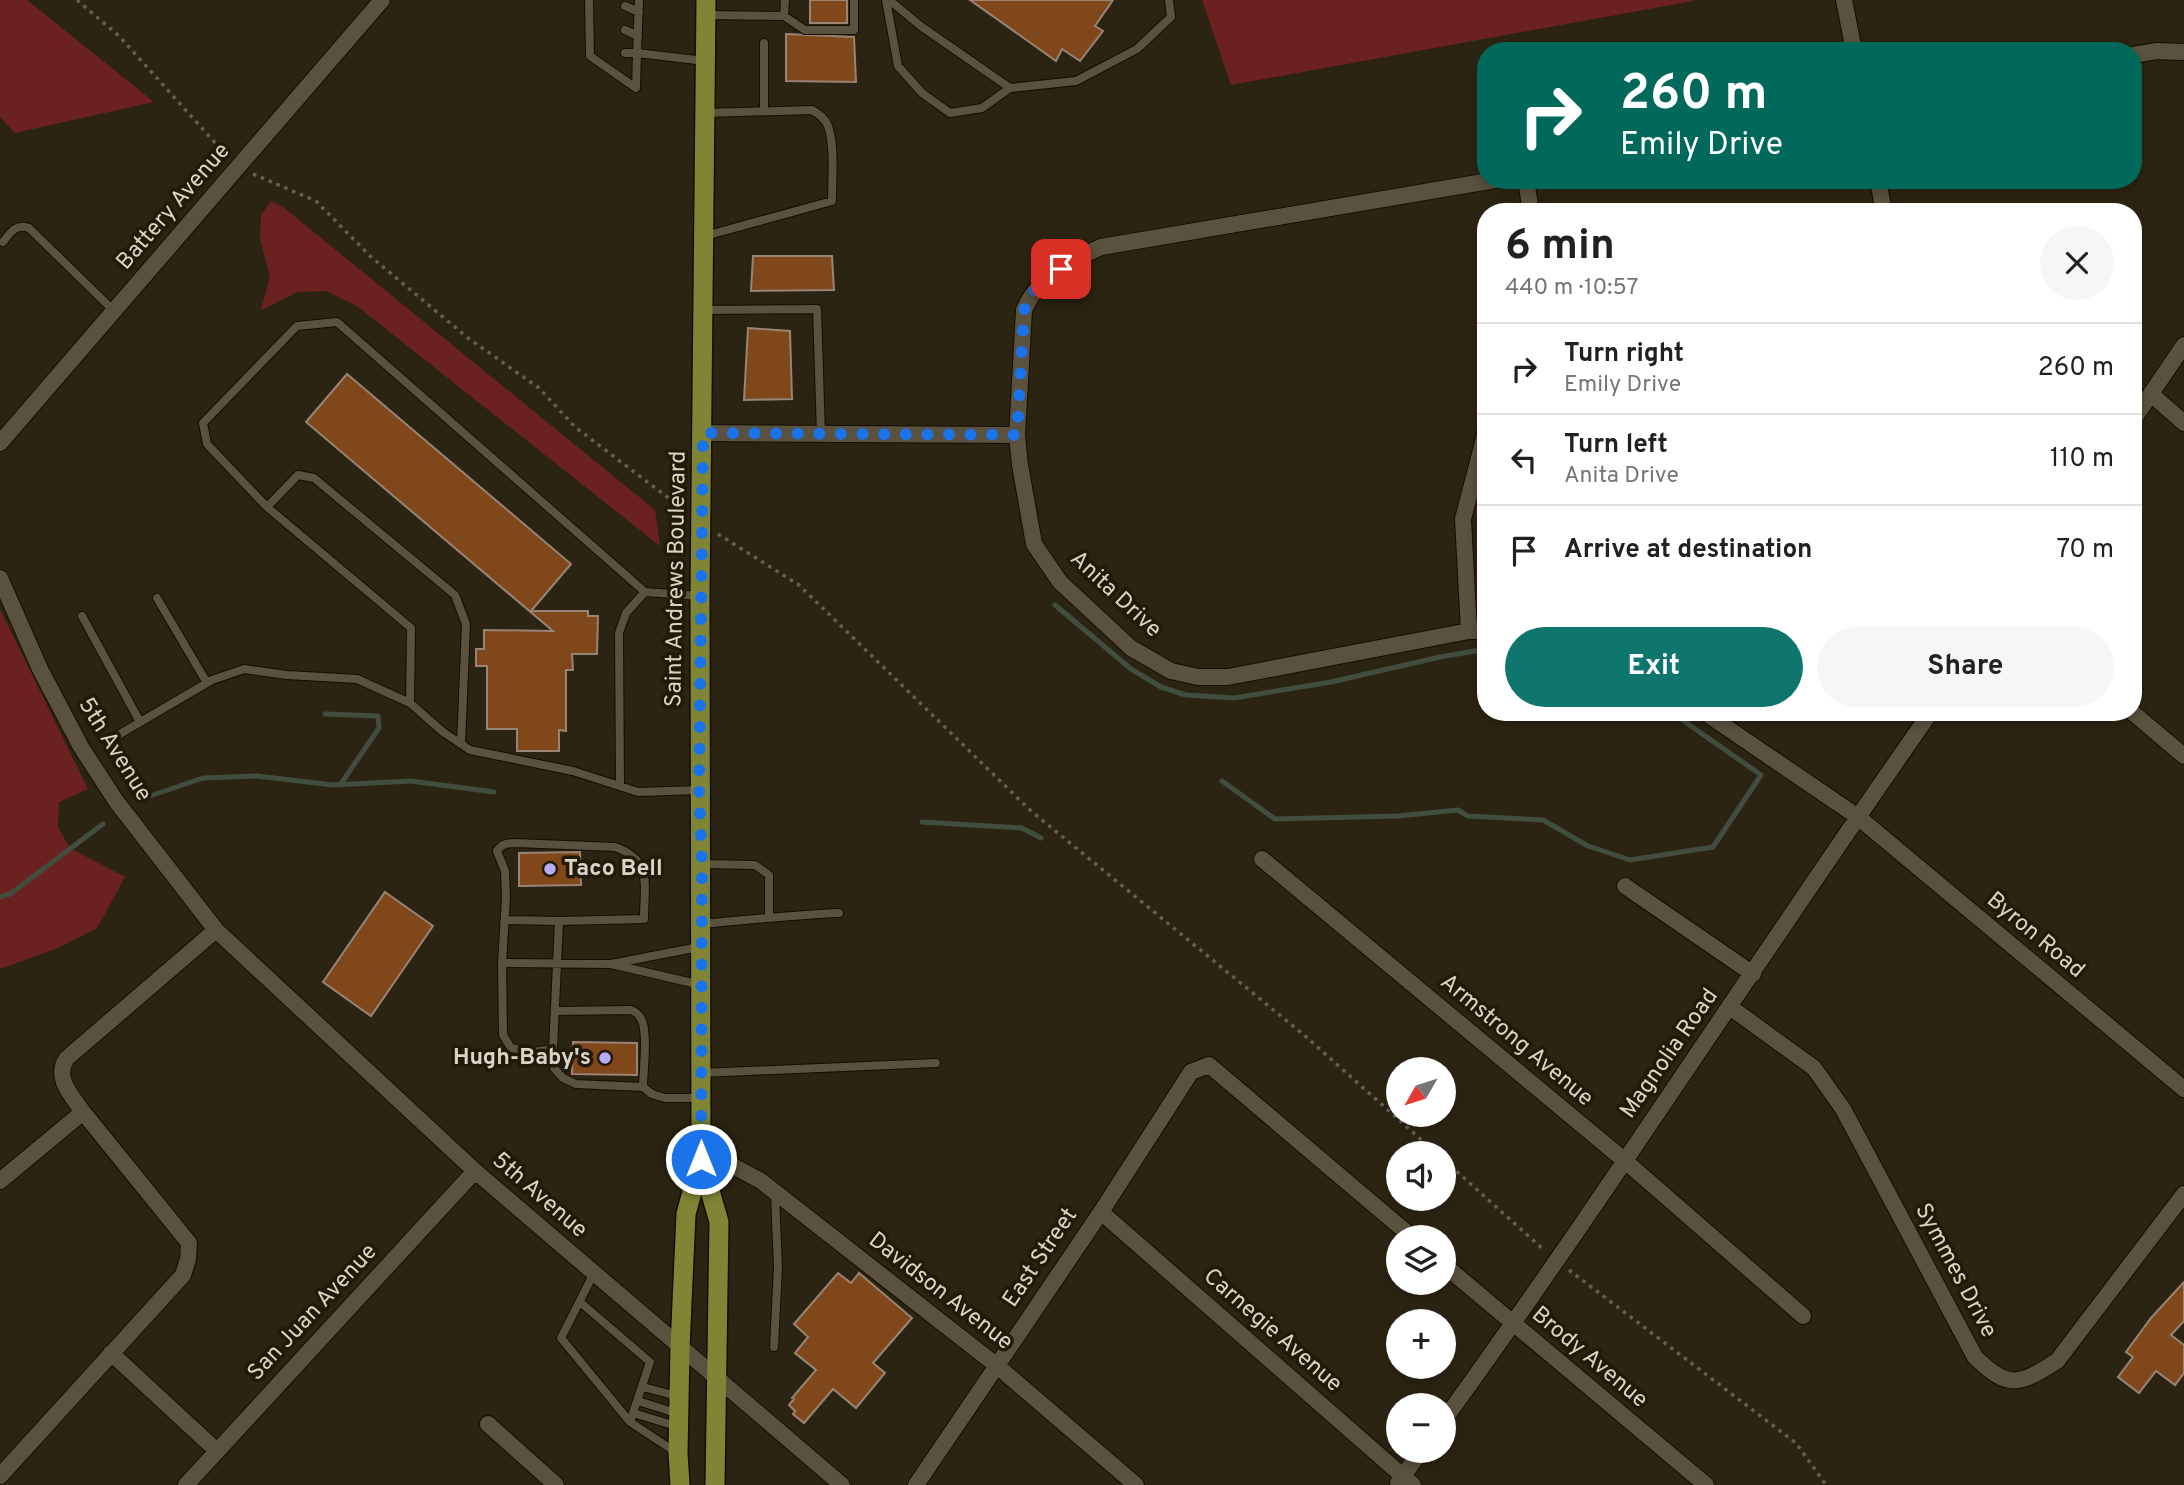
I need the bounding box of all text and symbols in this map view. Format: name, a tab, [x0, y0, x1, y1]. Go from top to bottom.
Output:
text: 260 m	[1620, 65, 1767, 127]
icon: right	[1505, 70, 1596, 161]
text: Emily Drive	[1620, 126, 1783, 166]
street label: Battery Avenue	[111, 137, 237, 277]
text: 6 min	[1505, 221, 1615, 274]
button: close	[2040, 226, 2114, 300]
pin	[1031, 239, 1091, 299]
icon: arrive	[1042, 250, 1080, 288]
text: 440 m · 10:57	[1505, 274, 1639, 303]
text: Turn right	[1564, 338, 1684, 371]
icon: right	[1505, 350, 1543, 388]
text: 260 m	[2038, 352, 2114, 385]
text: Emily Drive	[1564, 371, 1681, 400]
text: Turn left	[1564, 429, 1668, 462]
icon: left	[1505, 441, 1543, 479]
text: 110 m	[2050, 443, 2114, 476]
street label: Saint Andrews Boulevard	[660, 451, 694, 707]
text: Anita Drive	[1564, 462, 1679, 491]
icon: arrive	[1505, 532, 1543, 570]
text: Arrive at destination	[1564, 534, 1812, 567]
text: 70 m	[2056, 534, 2114, 567]
street label: Anita Drive	[1063, 545, 1167, 645]
button: Exit	[1505, 627, 1803, 707]
button: Share	[1817, 627, 2114, 707]
street label: 5th Avenue	[71, 693, 157, 807]
place label: Taco Bell	[564, 855, 663, 884]
marker: Taco Bell	[542, 861, 558, 877]
street label: Byron Road	[1980, 886, 2090, 986]
street label: Armstrong Avenue	[1434, 969, 1598, 1113]
street label: Magnolia Road	[1614, 983, 1726, 1125]
place label: Hugh-Baby's	[453, 1044, 591, 1073]
marker: Hugh-Baby's	[597, 1050, 613, 1066]
north arrow	[1386, 1057, 1456, 1127]
map controls	[1386, 1057, 1456, 1463]
position arrow	[664, 1122, 738, 1196]
button: sound	[1386, 1141, 1456, 1211]
street label: 5th Avenue	[485, 1147, 593, 1245]
street label: Symmes Drive	[1907, 1199, 2003, 1343]
street label: East Street	[997, 1203, 1085, 1313]
button: layers	[1386, 1225, 1456, 1295]
street label: Davidson Avenue	[862, 1227, 1018, 1357]
street label: San Juan Avenue	[242, 1238, 384, 1388]
street label: Carnegie Avenue	[1197, 1263, 1347, 1399]
street label: Brody Avenue	[1525, 1301, 1653, 1415]
button: +	[1386, 1309, 1456, 1379]
button: −	[1386, 1393, 1456, 1463]

